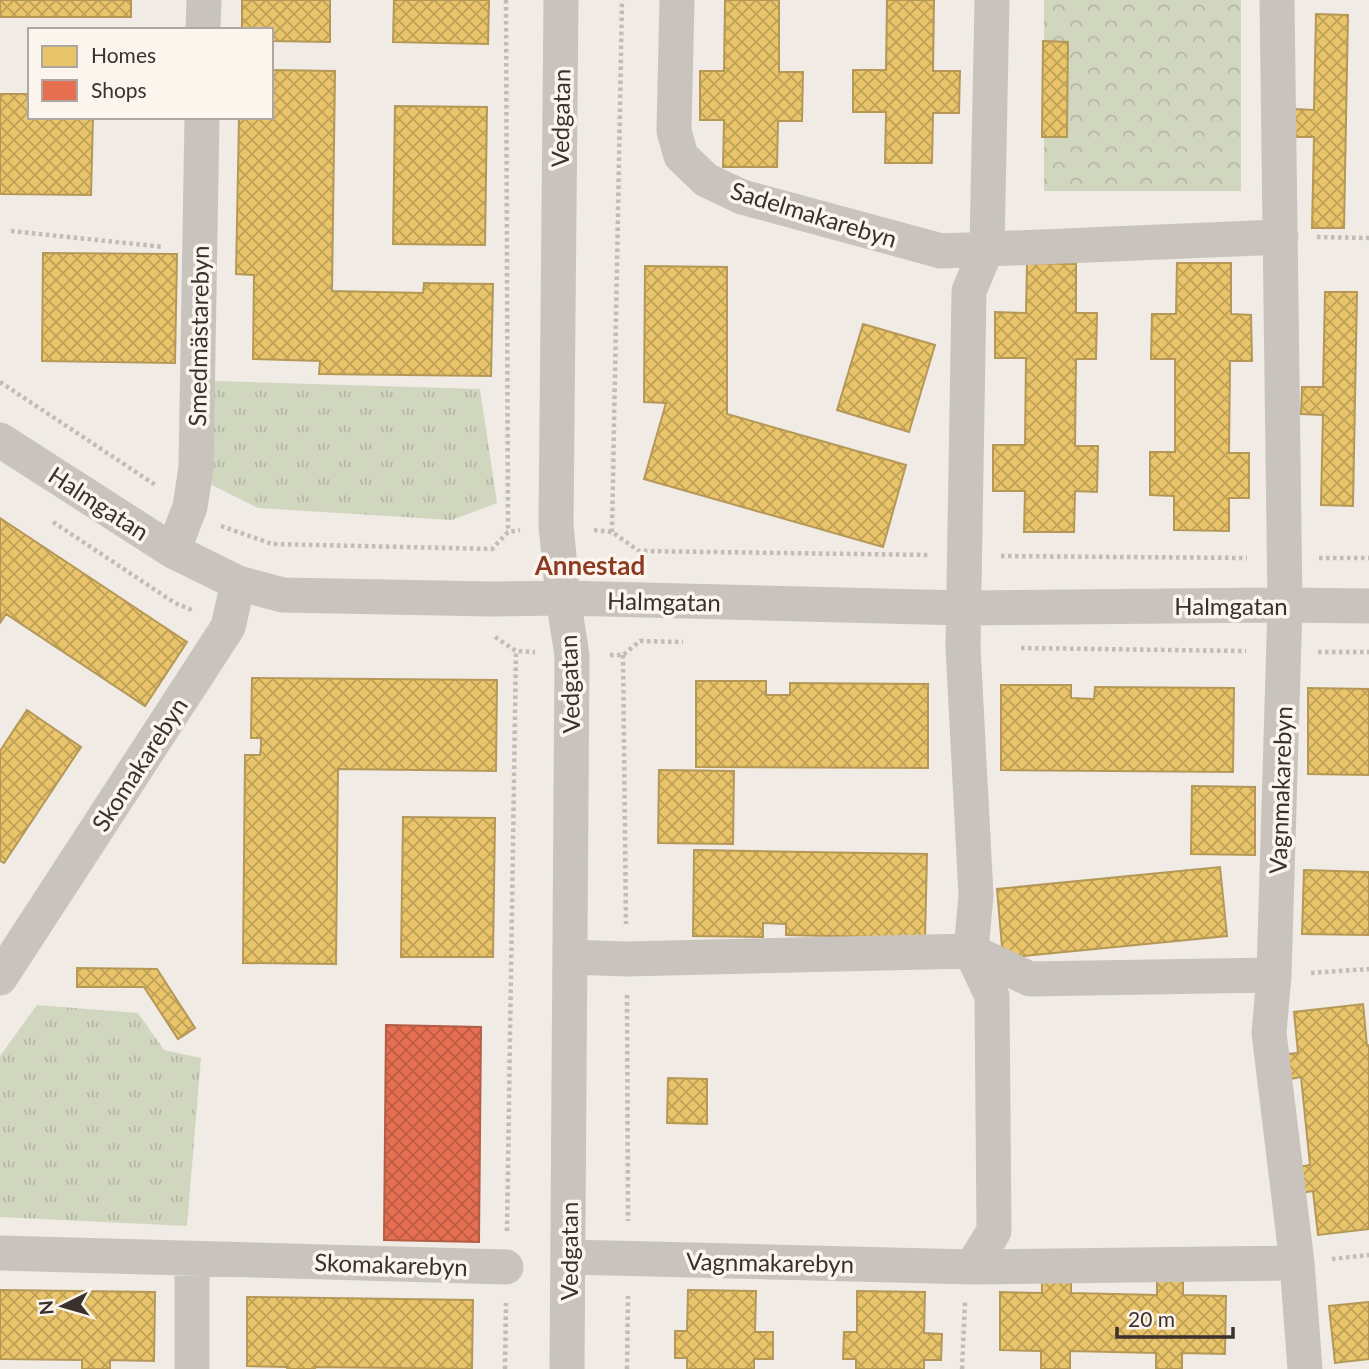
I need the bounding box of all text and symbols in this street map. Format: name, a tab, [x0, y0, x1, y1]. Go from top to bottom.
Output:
legend	[28, 28, 273, 119]
text: Homes	[91, 42, 156, 67]
street label: Vedgatan	[545, 68, 575, 168]
text: Shops	[91, 77, 147, 102]
street label: Sadelmakarebyn	[727, 175, 901, 253]
street label: Smedmästarebyn	[182, 245, 214, 427]
street label: Halmgatan	[44, 460, 154, 546]
district label: Annestad	[534, 549, 645, 581]
street label: Halmgatan	[607, 586, 721, 616]
street label: Halmgatan	[1174, 591, 1288, 620]
street label: Vedgatan	[553, 634, 585, 734]
street label: Skomakarebyn	[85, 692, 193, 836]
street label: Vagnmakarebyn	[1263, 706, 1297, 874]
street label: Vedgatan	[554, 1202, 583, 1300]
street label: Vagnmakarebyn	[686, 1246, 854, 1278]
street label: Skomakarebyn	[314, 1247, 468, 1281]
north arrow	[28, 1271, 98, 1341]
scale bar	[1117, 1296, 1232, 1340]
text: N	[33, 1299, 58, 1316]
text: 20 m	[1128, 1306, 1175, 1331]

